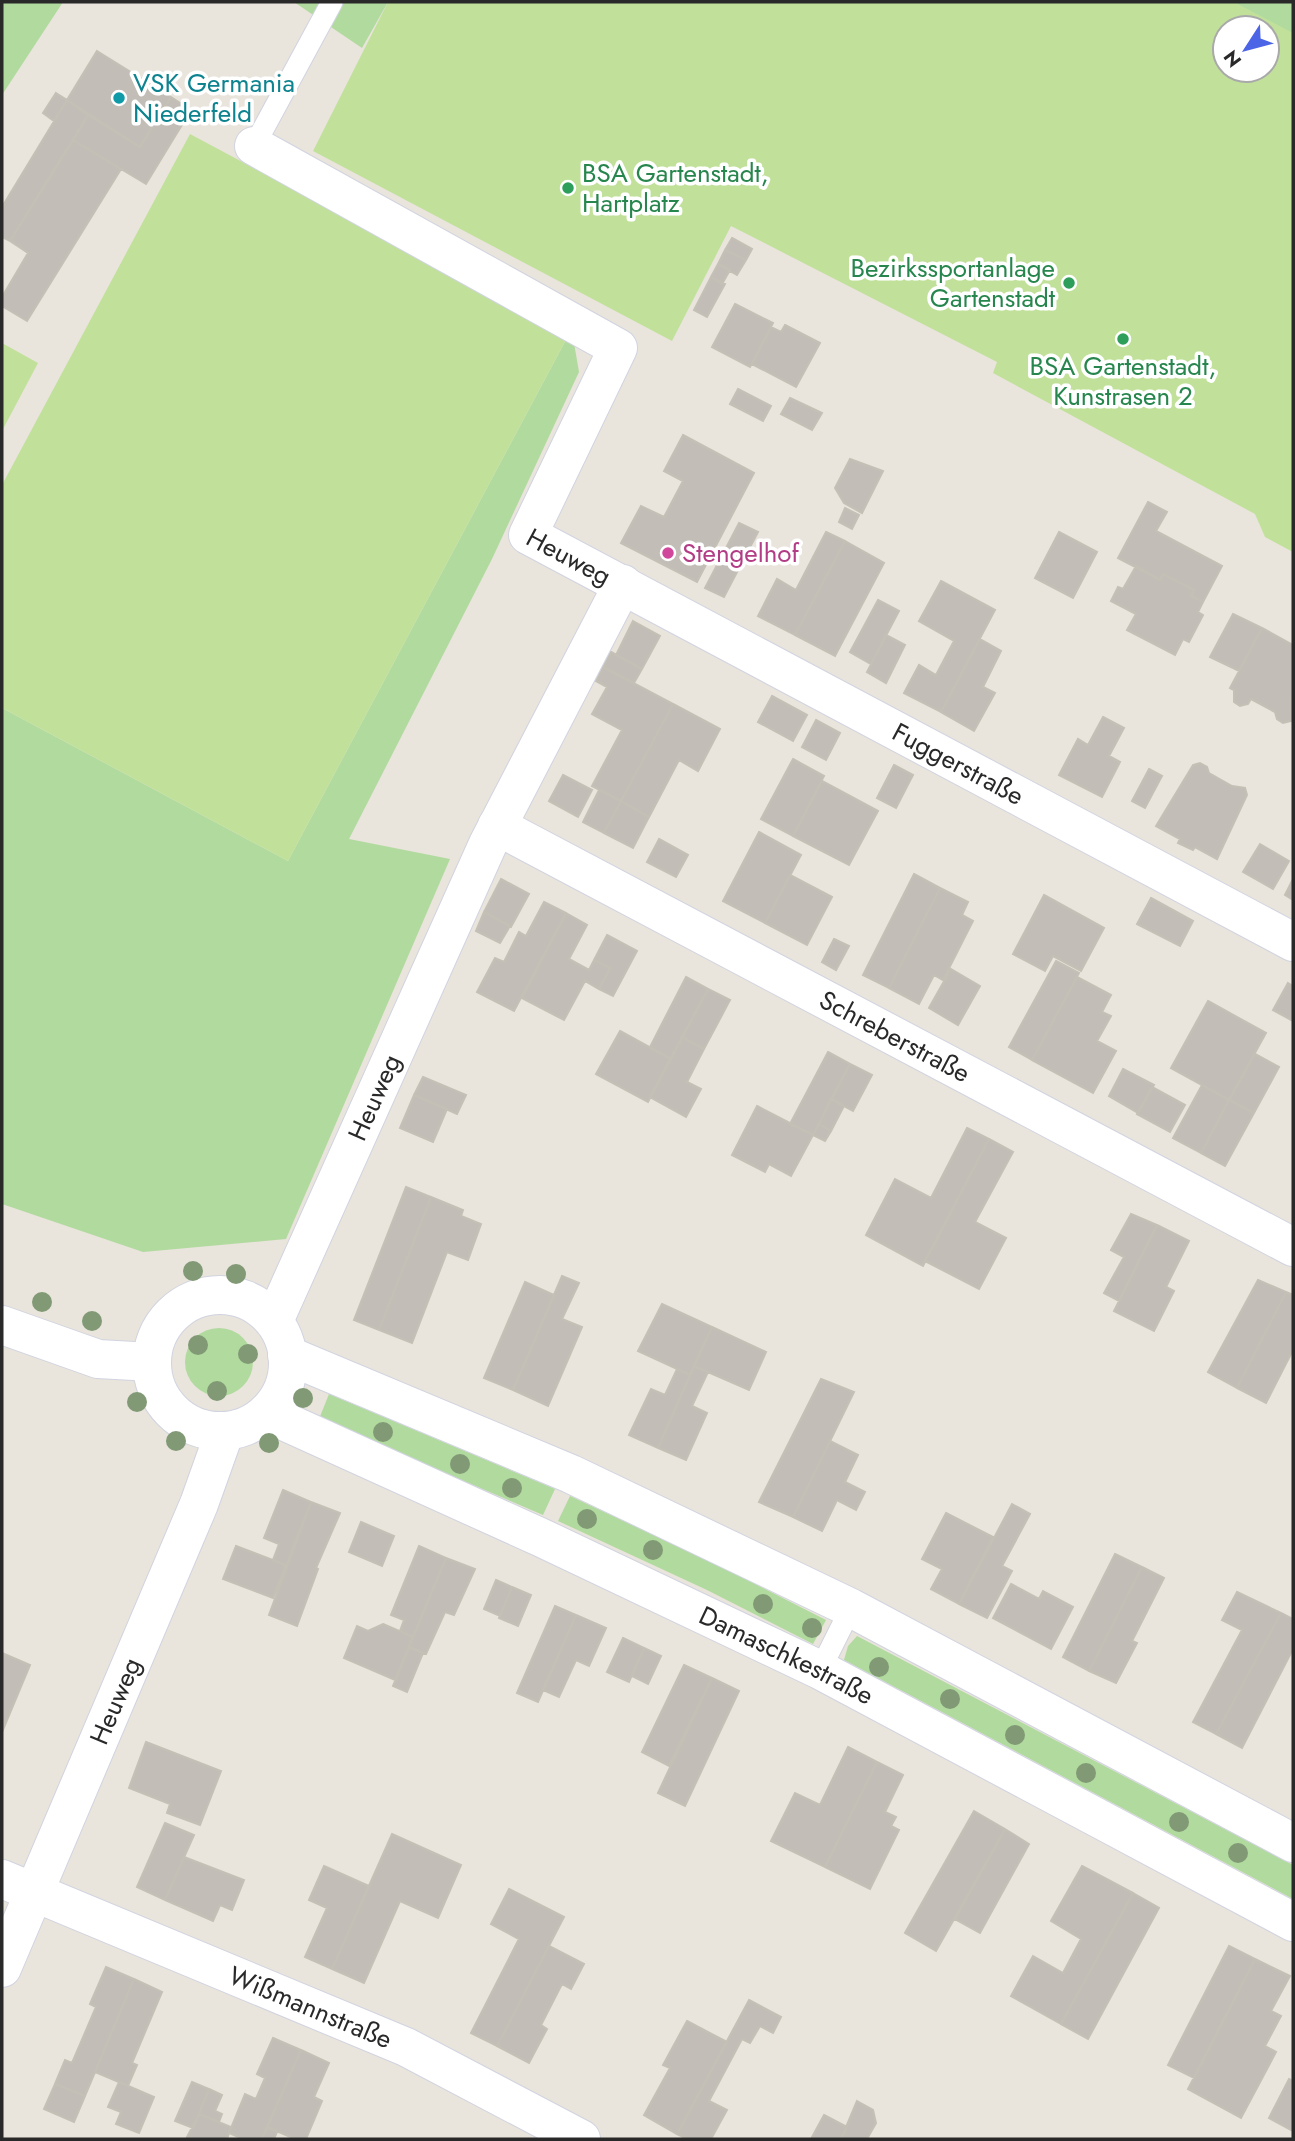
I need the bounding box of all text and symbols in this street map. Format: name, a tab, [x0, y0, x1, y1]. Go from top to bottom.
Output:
north arrow	[1211, 14, 1281, 84]
text: N	[1217, 45, 1248, 73]
place label: VSK Germania Niederfeld	[133, 64, 295, 132]
marker: VSK Germania Niederfeld	[111, 90, 127, 106]
place label: BSA Gartenstadt, Hartplatz	[582, 154, 769, 222]
marker: BSA Gartenstadt, Hartplatz	[560, 180, 576, 196]
place label: Bezirkssportanlage Gartenstadt	[850, 249, 1056, 317]
marker: Bezirkssportanlage Gartenstadt	[1061, 275, 1077, 291]
marker: BSA Gartenstadt, Kunstrasen 2	[1115, 331, 1131, 347]
place label: BSA Gartenstadt, Kunstrasen 2	[1030, 347, 1216, 415]
street label: Heuweg	[520, 519, 618, 595]
place label: Stengelhof	[682, 534, 800, 572]
marker: Stengelhof	[660, 545, 676, 561]
street label: Fuggerstraße	[885, 713, 1031, 815]
street label: Schreberstraße	[813, 981, 977, 1092]
street label: Heuweg	[338, 1048, 410, 1147]
street label: Damaschkestraße	[693, 1596, 880, 1714]
street label: Heuweg	[80, 1652, 151, 1750]
street label: Wißmannstraße	[223, 1956, 398, 2058]

